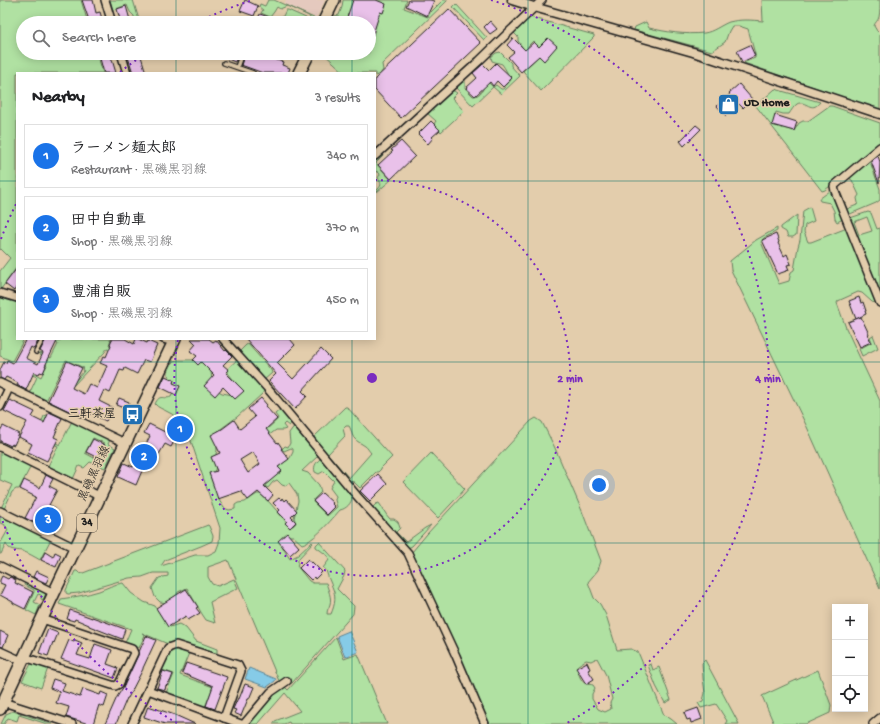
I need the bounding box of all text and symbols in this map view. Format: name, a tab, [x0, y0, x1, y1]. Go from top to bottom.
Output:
search box	[16, 16, 376, 60]
icon: search	[30, 27, 52, 49]
text: Search here	[62, 29, 136, 47]
text: Nearby	[32, 88, 85, 108]
text: 3 results	[315, 91, 360, 106]
shop icon: UD Home	[716, 91, 742, 117]
place label: UD Home	[744, 97, 790, 111]
text: ラーメン麺太郎	[71, 140, 176, 158]
text: 1	[43, 149, 49, 164]
text: 340 m	[326, 149, 359, 164]
text: Restaurant · 黒磯黒羽線	[71, 163, 206, 178]
text: 田中自動車	[71, 212, 146, 230]
text: 2	[43, 221, 49, 236]
text: 370 m	[326, 221, 359, 236]
text: Shop · 黒磯黒羽線	[71, 235, 172, 250]
text: 豊浦自販	[71, 284, 131, 302]
text: 3	[43, 293, 49, 308]
text: 450 m	[326, 293, 359, 308]
text: Shop · 黒磯黒羽線	[71, 307, 172, 322]
centre of rings	[365, 371, 379, 385]
text: 2 min	[557, 373, 583, 387]
text: 4 min	[754, 373, 781, 387]
bus stop icon: 三軒茶屋	[119, 402, 145, 428]
place label: 三軒茶屋	[68, 407, 116, 422]
pin: 1	[167, 414, 193, 444]
pin: 2	[131, 442, 157, 472]
street label: 黒磯黒羽線	[75, 443, 114, 504]
your location	[589, 475, 609, 495]
pin: 3	[35, 505, 61, 535]
road number: 34	[77, 514, 97, 532]
map controls	[832, 604, 868, 712]
button: +	[832, 604, 868, 640]
button: −	[832, 640, 868, 676]
button: locate	[832, 676, 868, 712]

